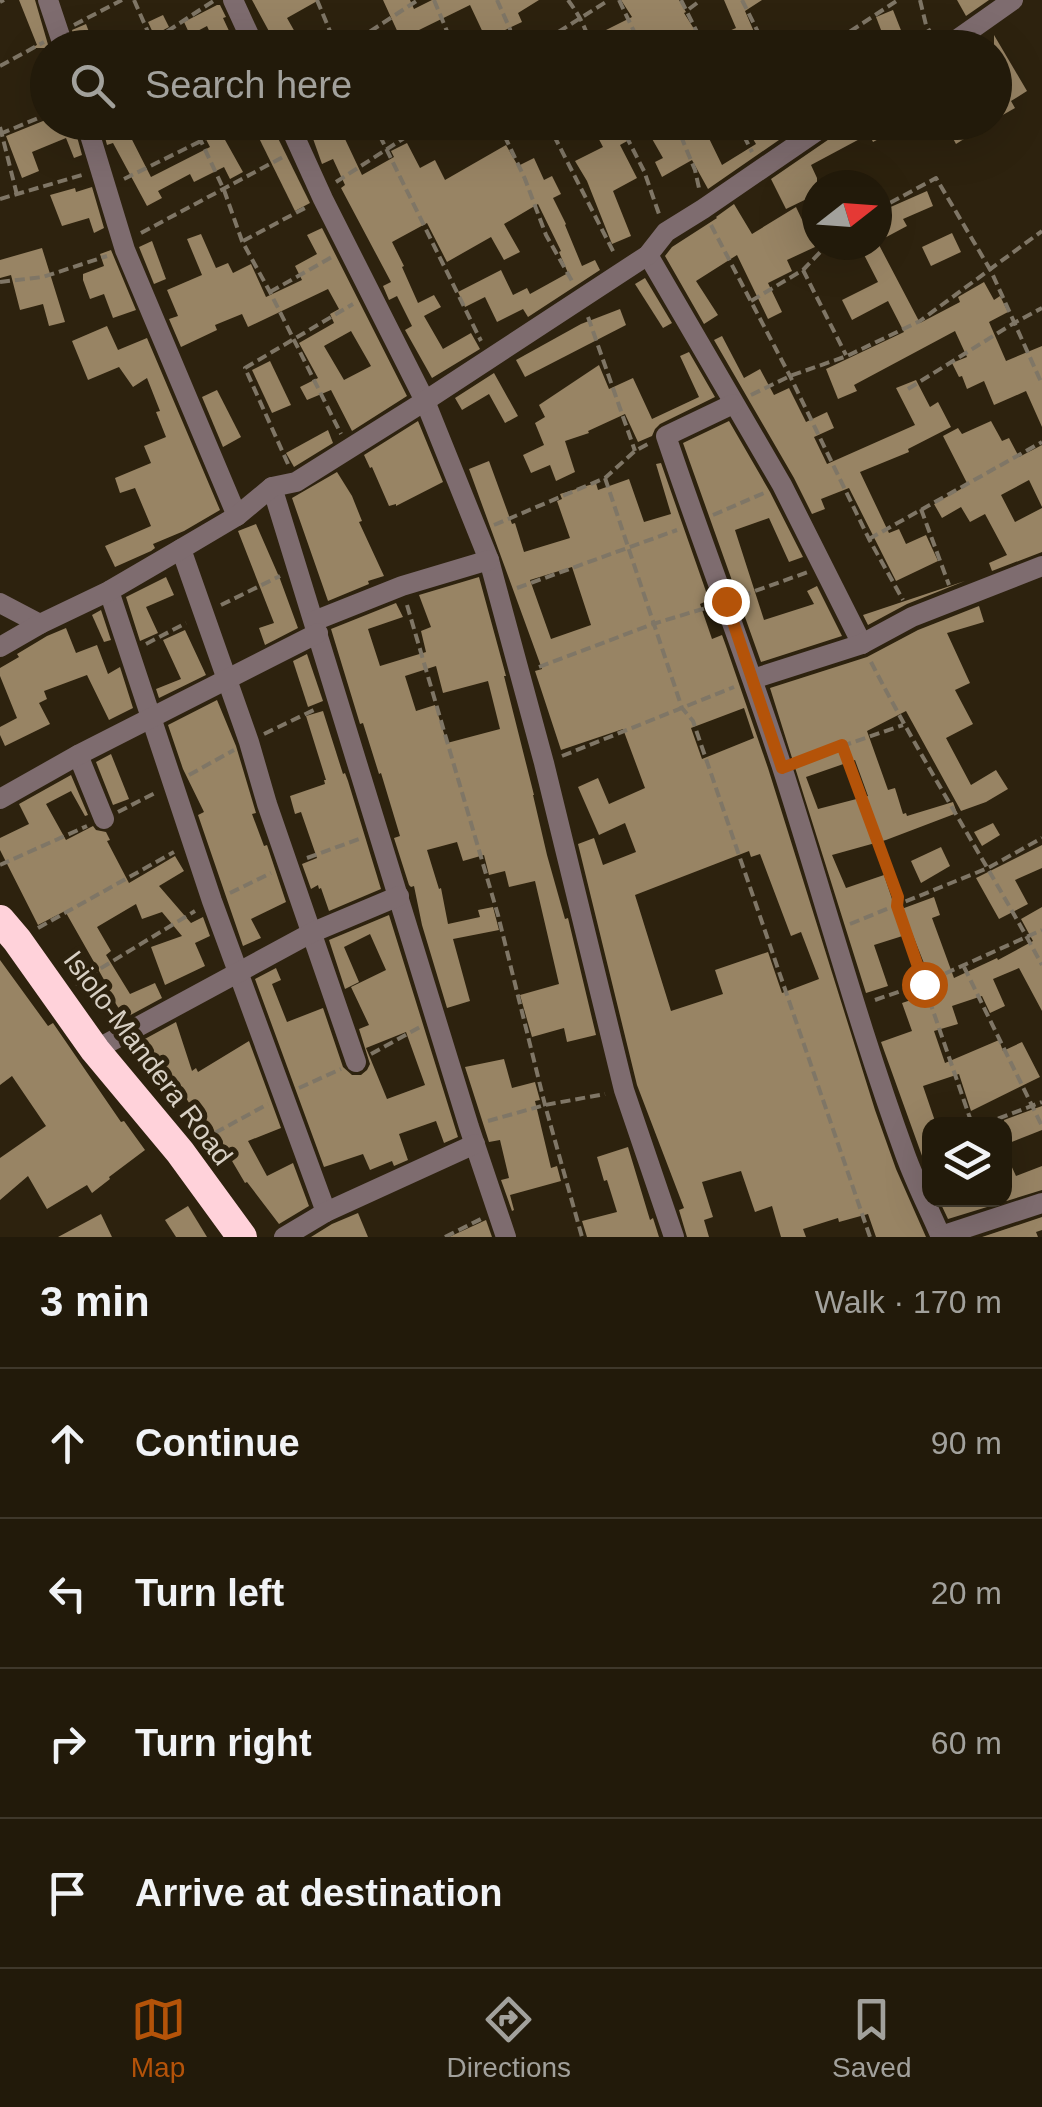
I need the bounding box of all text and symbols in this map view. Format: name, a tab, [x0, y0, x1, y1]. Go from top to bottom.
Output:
search box	[30, 30, 1012, 140]
icon: search	[65, 58, 120, 113]
text: Search here	[145, 64, 352, 106]
north arrow	[802, 170, 892, 260]
route end	[704, 579, 750, 625]
street label: Isiolo-Mandera Road	[57, 945, 239, 1171]
route start	[902, 962, 948, 1008]
map controls	[922, 1117, 1012, 1207]
button: layers	[922, 1117, 1012, 1207]
text: 3 min	[40, 1278, 150, 1325]
text: Walk · 170 m	[815, 1284, 1002, 1320]
icon: ahead	[40, 1416, 95, 1471]
text: Continue	[135, 1422, 300, 1464]
text: 90 m	[931, 1425, 1002, 1461]
icon: left	[40, 1566, 95, 1621]
text: Turn left	[135, 1572, 284, 1614]
text: 20 m	[931, 1575, 1002, 1611]
icon: right	[40, 1716, 95, 1771]
text: Turn right	[135, 1722, 312, 1764]
text: 60 m	[931, 1725, 1002, 1761]
icon: arrive	[40, 1866, 95, 1921]
text: Arrive at destination	[135, 1872, 502, 1914]
tab: Map	[131, 1992, 186, 2084]
tab: Directions	[447, 1992, 571, 2084]
tab: Saved	[832, 1992, 911, 2084]

